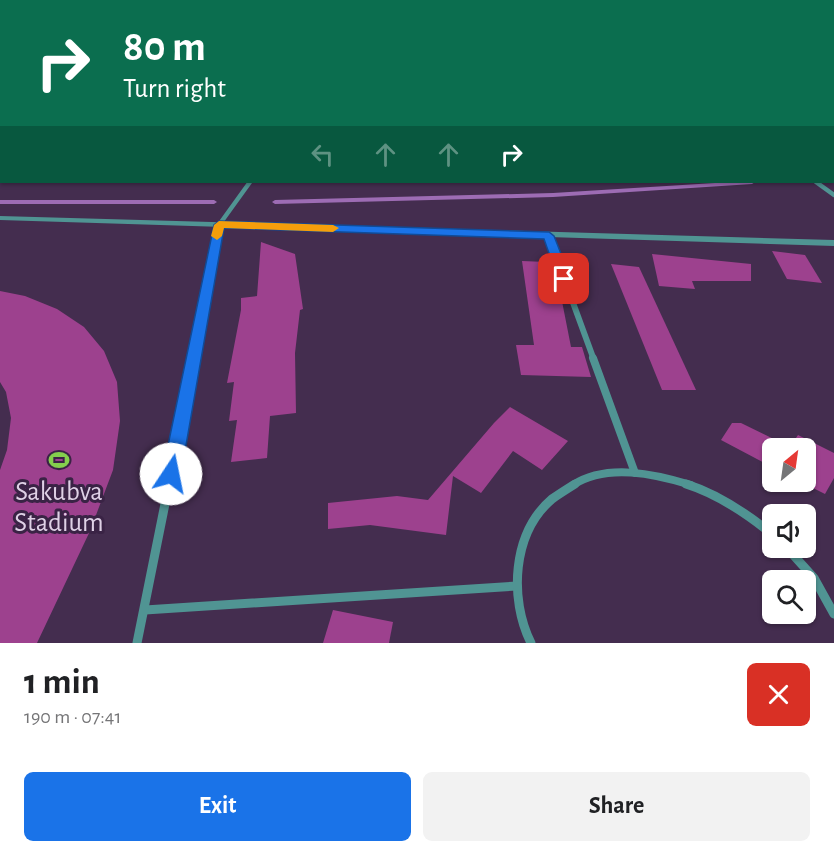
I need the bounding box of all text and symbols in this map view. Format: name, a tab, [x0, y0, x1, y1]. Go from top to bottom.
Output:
icon: right	[24, 24, 102, 102]
text: 80 m	[123, 26, 206, 68]
text: Turn right	[123, 75, 226, 102]
icon: left	[306, 138, 339, 171]
icon: ahead	[369, 138, 402, 171]
icon: ahead	[432, 138, 465, 171]
icon: right	[495, 138, 528, 171]
pin	[538, 253, 589, 304]
icon: arrive	[547, 262, 580, 295]
north arrow	[762, 438, 816, 492]
map controls	[762, 438, 816, 624]
position arrow	[139, 442, 203, 506]
sports icon: Sakubva Stadium	[47, 448, 71, 472]
place label: Sakubva Stadium	[14, 478, 104, 536]
button: sound	[762, 504, 816, 558]
button: search	[762, 570, 816, 624]
button: close	[747, 663, 810, 726]
text: 1 min	[24, 664, 100, 700]
text: 190 m · 07:41	[24, 707, 121, 727]
button: Exit	[24, 772, 411, 841]
button: Share	[423, 772, 810, 841]

